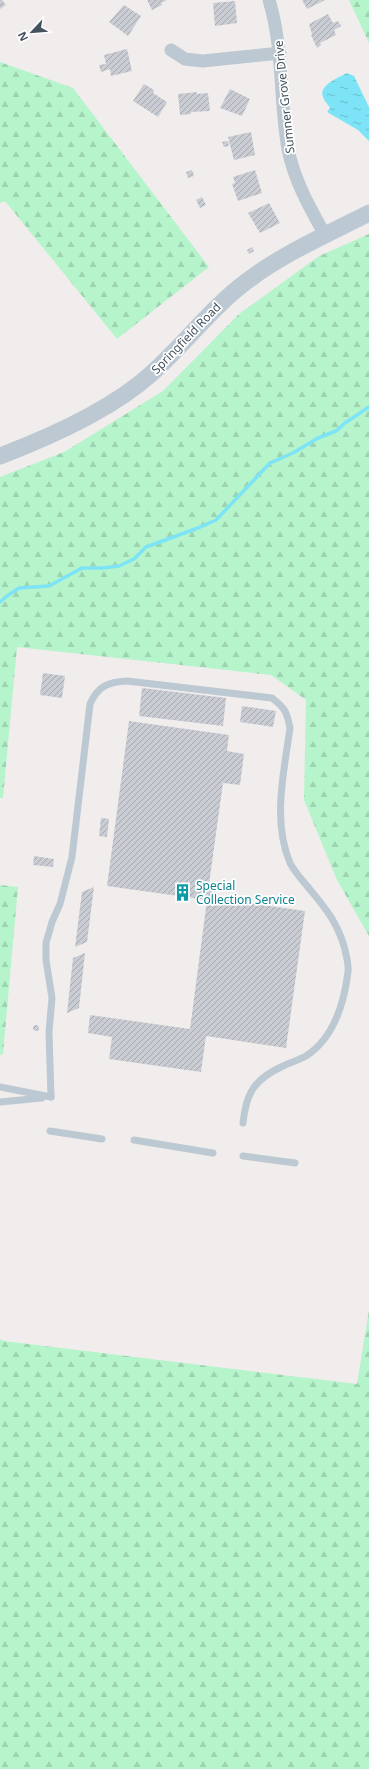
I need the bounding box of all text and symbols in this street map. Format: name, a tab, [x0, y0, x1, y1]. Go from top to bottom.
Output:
north arrow	[12, 12, 52, 52]
text: N	[14, 29, 31, 44]
street label: Sumner Grove Drive	[270, 39, 298, 154]
street label: Springfield Road	[147, 299, 225, 377]
place label: Special Collection Service	[196, 877, 295, 908]
building icon: Special Collection Service	[173, 882, 193, 902]

